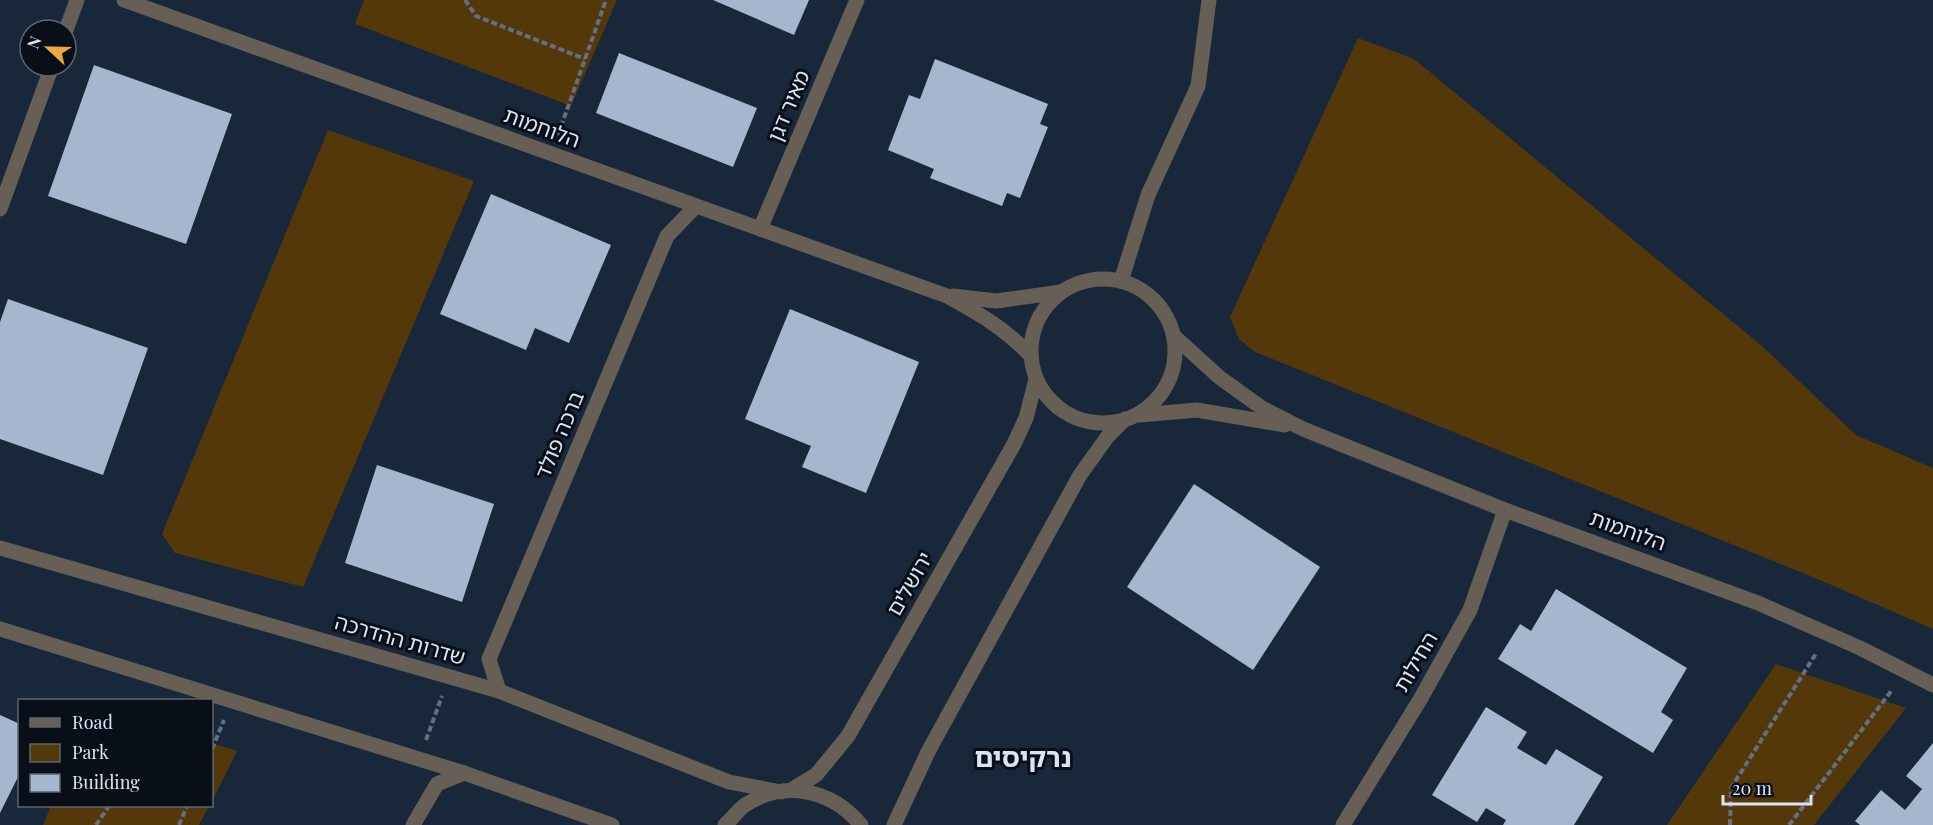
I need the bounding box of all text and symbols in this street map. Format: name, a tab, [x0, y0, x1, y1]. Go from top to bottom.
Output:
north arrow	[18, 18, 78, 78]
text: N	[22, 32, 46, 51]
street label: מאיר דגן	[760, 65, 815, 145]
street label: הלוחמות	[501, 99, 585, 153]
street label: ברכה פולד	[527, 386, 589, 482]
street label: הלוחמות	[1587, 502, 1671, 556]
street label: ירושלים	[879, 546, 938, 620]
street label: שדרות ההדרכה	[332, 606, 469, 670]
street label: החילות	[1386, 626, 1443, 696]
legend	[18, 699, 213, 807]
text: Road	[72, 710, 113, 734]
district label: נרקיסים	[974, 738, 1072, 774]
text: Park	[72, 740, 109, 764]
scale bar	[1723, 768, 1812, 806]
text: Building	[72, 770, 140, 794]
text: 20 m	[1732, 776, 1772, 800]

